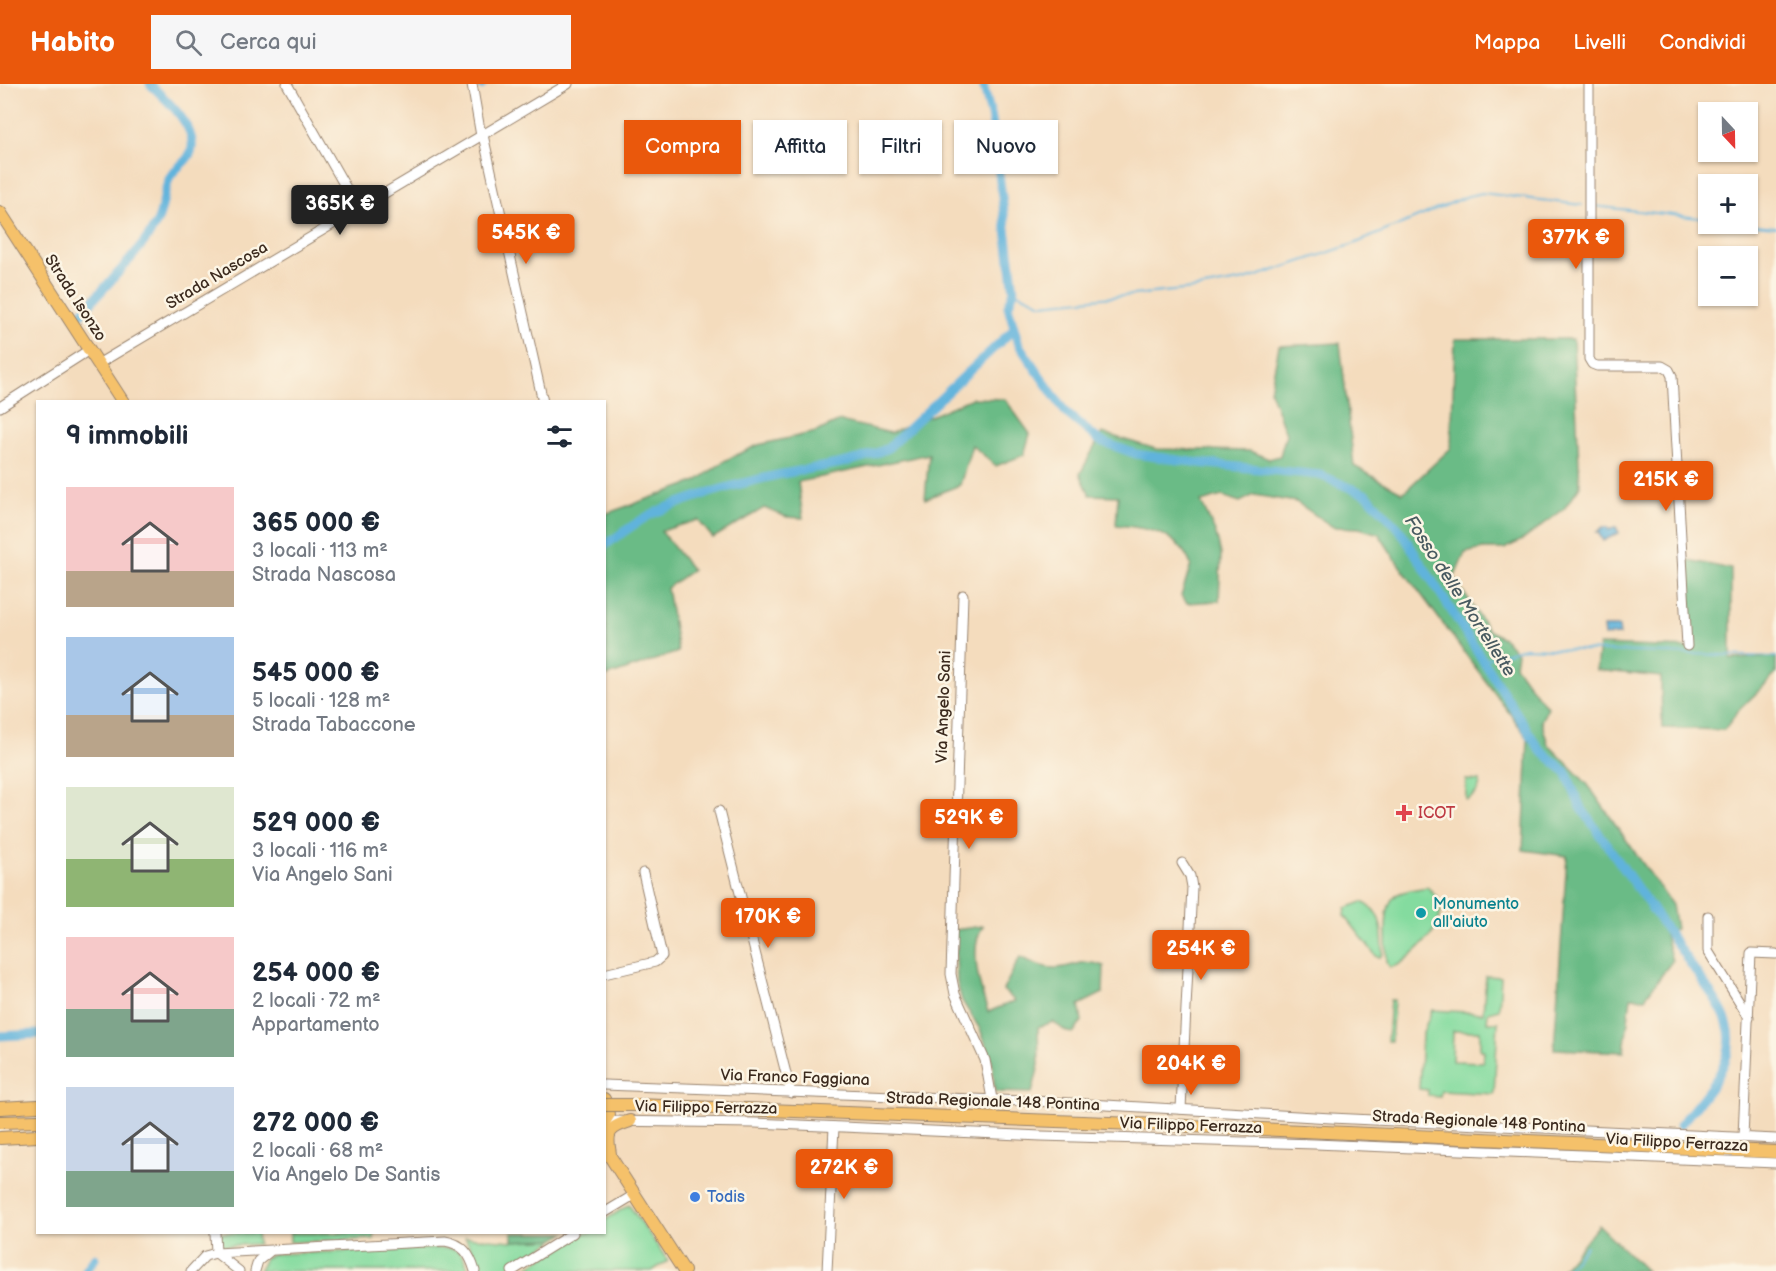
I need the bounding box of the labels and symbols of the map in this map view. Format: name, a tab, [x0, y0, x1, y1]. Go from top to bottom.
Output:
north arrow	[1698, 102, 1758, 162]
pin: 365K €	[291, 185, 389, 236]
pin: 545K €	[477, 214, 575, 265]
pin: 377K €	[1527, 219, 1625, 270]
street label: Strada Nascosa	[163, 238, 271, 314]
street label: Strada Isonzo	[40, 251, 110, 345]
pin: 215K €	[1617, 461, 1715, 512]
water label: Fosso delle Mortellette	[1400, 512, 1520, 680]
street label: Via Angelo Sani	[933, 650, 955, 764]
pin: 529K €	[920, 799, 1018, 850]
marker: ICOT	[1395, 804, 1413, 822]
place label: ICOT	[1418, 804, 1456, 823]
place label: Monumento all'aiuto	[1433, 895, 1519, 932]
pin: 170K €	[719, 898, 817, 949]
marker: Monumento all'aiuto	[1414, 906, 1428, 920]
pin: 254K €	[1152, 930, 1250, 981]
pin: 204K €	[1142, 1045, 1240, 1096]
street label: Via Franco Faggiana	[720, 1066, 870, 1090]
street label: Strada Regionale 148 Pontina	[886, 1089, 1100, 1115]
street label: Via Filippo Ferrazza	[635, 1097, 777, 1119]
street label: Strada Regionale 148 Pontina	[1372, 1107, 1586, 1137]
street label: Via Filippo Ferrazza	[1119, 1114, 1263, 1138]
street label: Via Filippo Ferrazza	[1605, 1130, 1749, 1156]
pin: 272K €	[795, 1149, 893, 1200]
place label: Todis	[707, 1188, 745, 1207]
marker: Todis	[688, 1190, 702, 1204]

